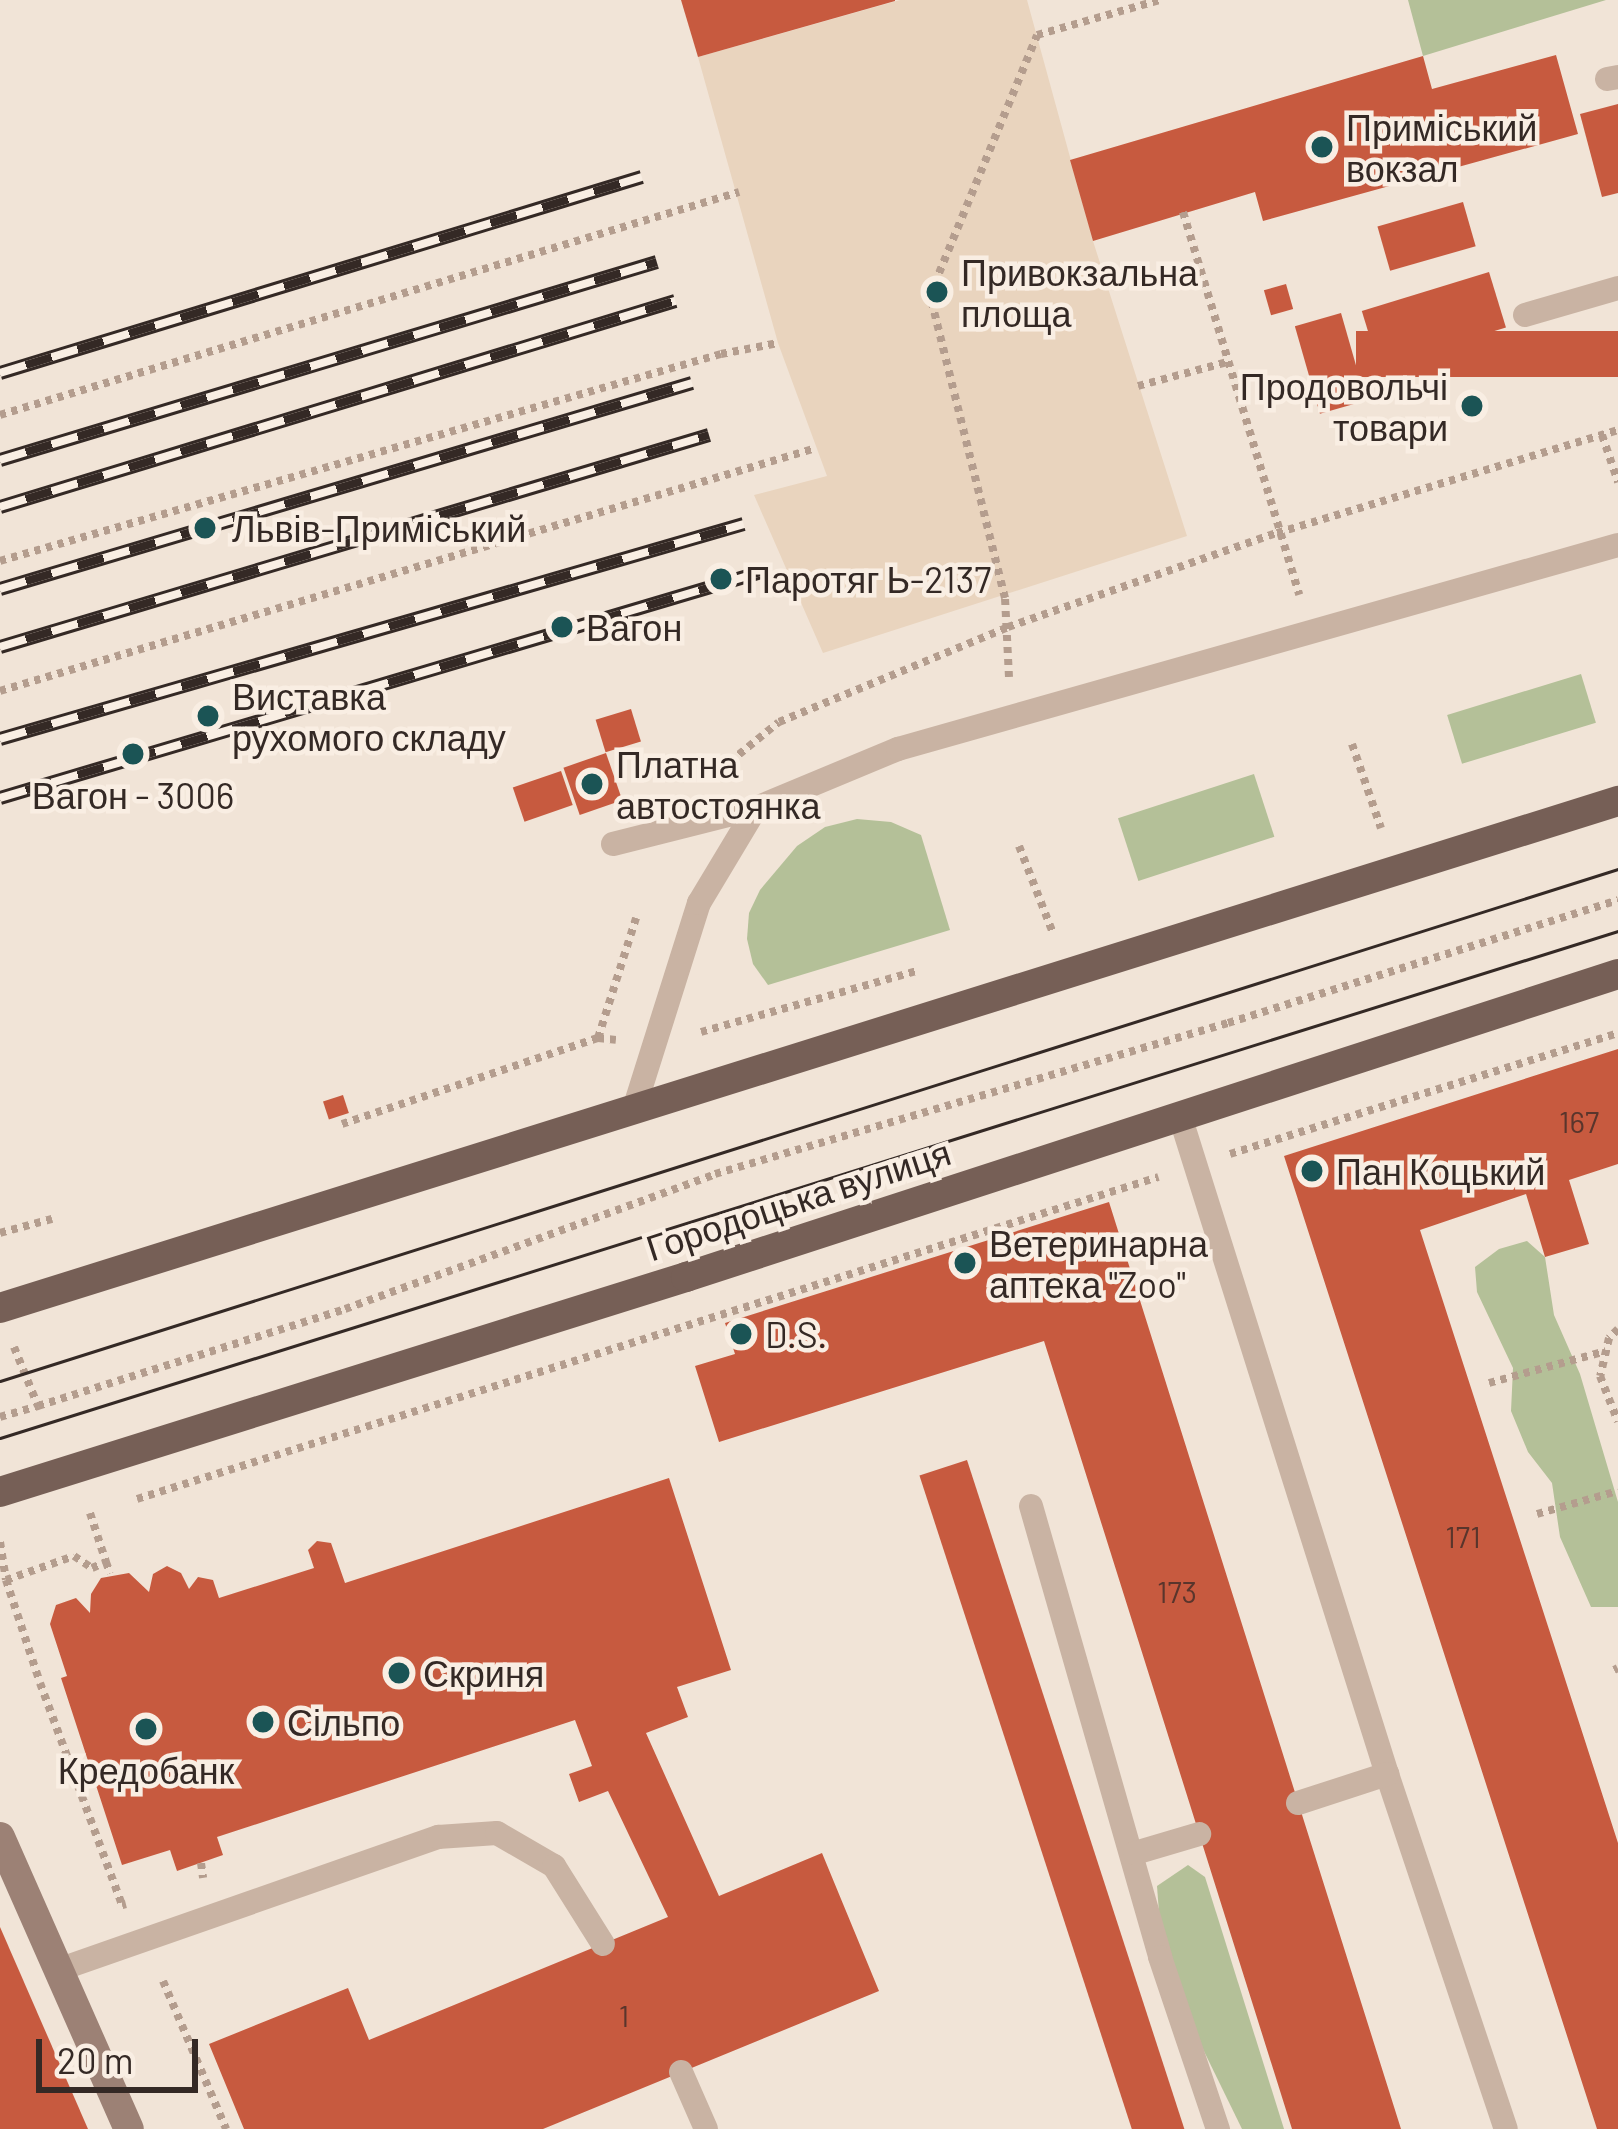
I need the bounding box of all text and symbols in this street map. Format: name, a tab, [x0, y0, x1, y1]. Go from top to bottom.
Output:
place label: Приміський вокзал	[1346, 104, 1537, 189]
marker: Приміський вокзал	[1309, 134, 1335, 160]
place label: Привокзальна площа	[961, 249, 1198, 334]
marker: Привокзальна площа	[924, 279, 950, 305]
place label: Продовольчі товари	[1240, 363, 1448, 448]
marker: Продовольчі товари	[1459, 393, 1485, 419]
place label: Львів-Приміський	[232, 506, 526, 550]
marker: Львів-Приміський	[189, 512, 221, 544]
place label: Паротяг Ь-2137	[745, 557, 991, 601]
marker: Паротяг Ь-2137	[708, 566, 734, 592]
place label: Вагон	[586, 605, 682, 649]
marker: Вагон	[549, 614, 575, 640]
place label: Виставка рухомого складу	[232, 673, 506, 758]
marker: Виставка рухомого складу	[195, 703, 221, 729]
marker: Вагон - 3006	[120, 741, 146, 767]
place label: Платна автостоянка	[616, 741, 821, 826]
marker: Платна автостоянка	[579, 771, 605, 797]
place label: Вагон - 3006	[32, 773, 234, 817]
house number: 167	[1559, 1103, 1599, 1139]
street label: Городоцька вулиця	[640, 1129, 956, 1269]
place label: Пан Коцький	[1336, 1149, 1545, 1193]
marker: Пан Коцький	[1299, 1158, 1325, 1184]
place label: Ветеринарна аптека "Zoo"	[989, 1220, 1208, 1305]
marker: Ветеринарна аптека "Zoo"	[952, 1250, 978, 1276]
place label: D.S.	[765, 1312, 827, 1356]
marker: D.S.	[728, 1321, 754, 1347]
house number: 171	[1445, 1518, 1481, 1554]
house number: 173	[1157, 1573, 1197, 1609]
place label: Скриня	[423, 1651, 544, 1695]
marker: Скриня	[386, 1660, 412, 1686]
place label: Сільпо	[287, 1700, 400, 1744]
marker: Сільпо	[250, 1709, 276, 1735]
marker: Кредобанк	[133, 1716, 159, 1742]
place label: Кредобанк	[58, 1748, 234, 1792]
house number: 1	[619, 1997, 629, 2033]
scale bar	[42, 2015, 204, 2089]
text: 20 m	[57, 2038, 134, 2081]

